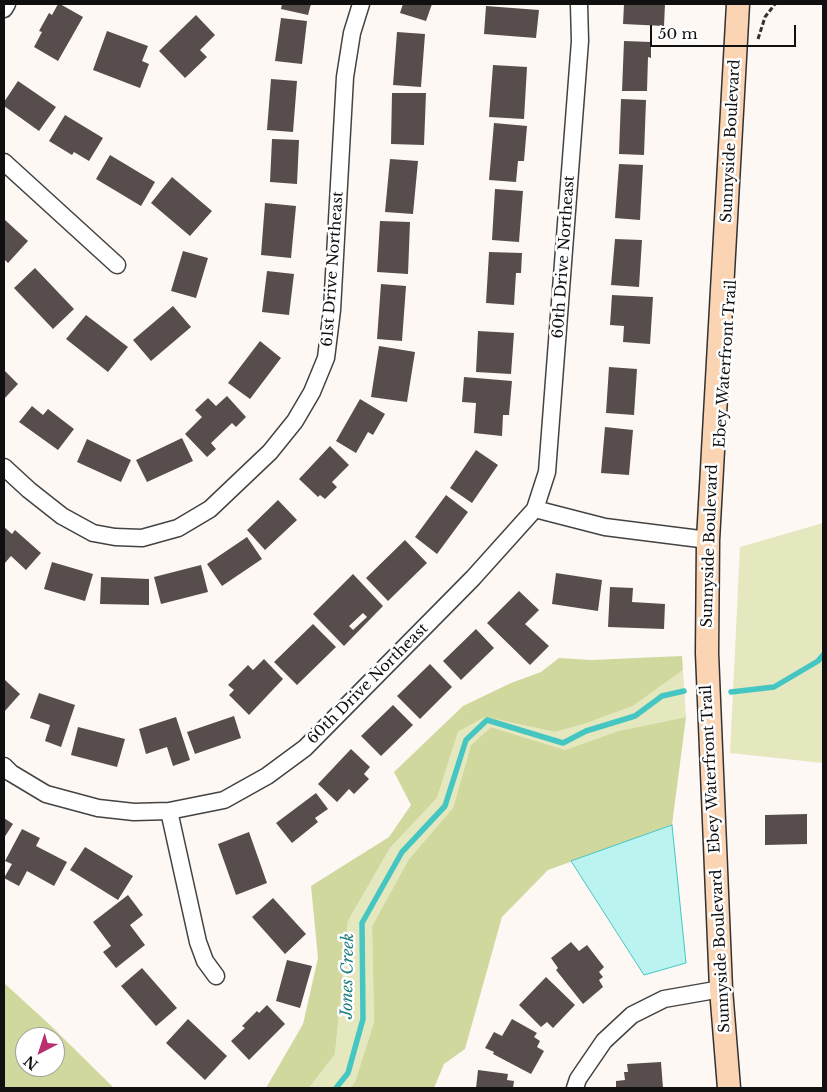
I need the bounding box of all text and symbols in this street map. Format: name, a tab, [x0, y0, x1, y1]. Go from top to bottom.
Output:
scale bar	[652, 15, 798, 47]
text: 50 m	[658, 24, 698, 43]
street label: Sunnyside Boulevard	[718, 59, 744, 223]
street label: 60th Drive Northeast	[549, 175, 579, 339]
street label: 61st Drive Northeast	[319, 191, 347, 347]
street label: Ebey Waterfront Trail	[711, 279, 741, 449]
street label: Sunnyside Boulevard	[698, 464, 722, 628]
street label: 60th Drive Northeast	[304, 620, 432, 748]
street label: Ebey Waterfront Trail	[698, 684, 724, 854]
street label: Sunnyside Boulevard	[708, 869, 734, 1033]
water label: Jones Creek	[338, 933, 358, 1019]
north arrow	[15, 1027, 65, 1077]
text: N	[20, 1052, 42, 1074]

